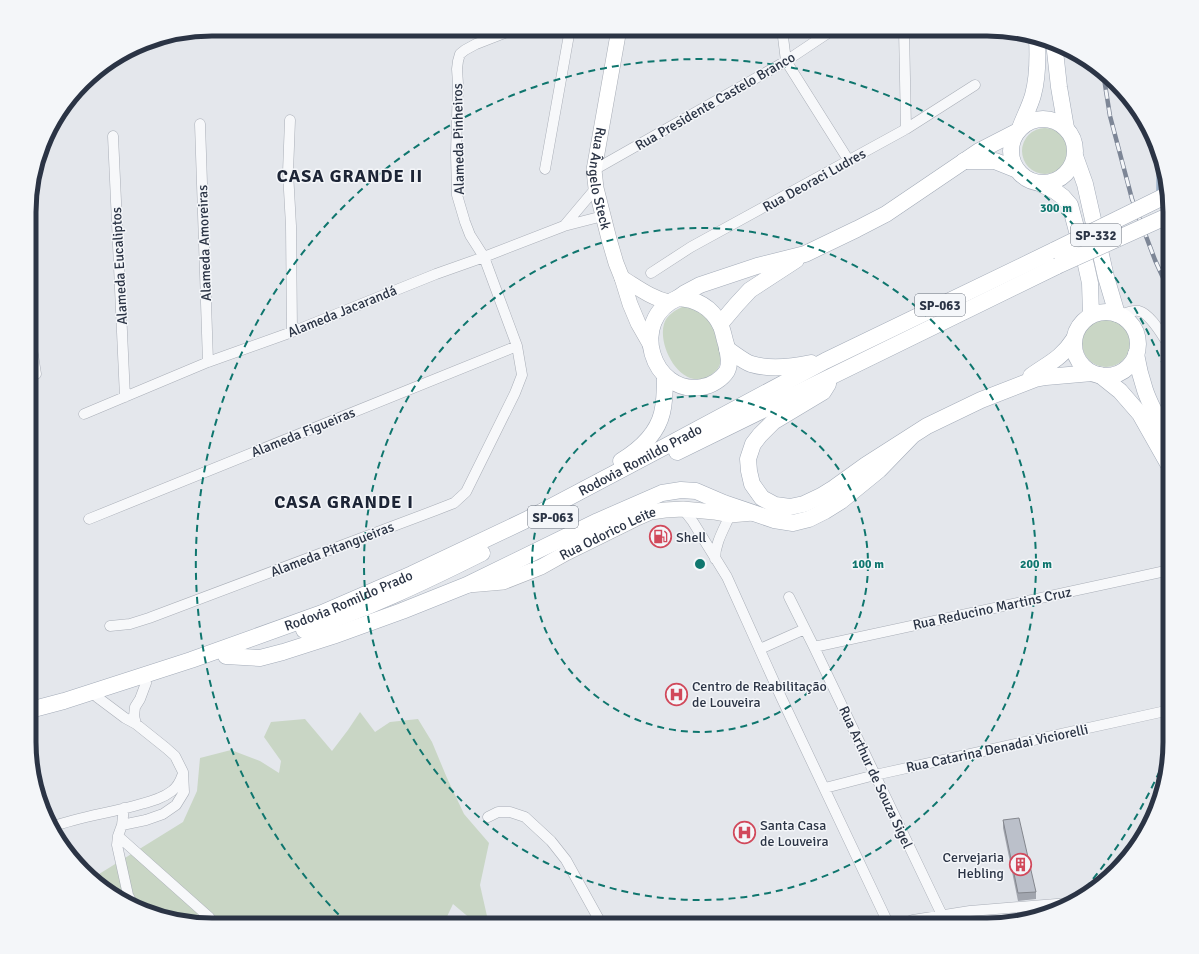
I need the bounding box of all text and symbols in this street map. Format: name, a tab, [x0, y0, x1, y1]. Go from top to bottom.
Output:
street label: Rua Presidente Castelo Branco	[632, 49, 798, 154]
street label: Alameda Pinheiros	[449, 83, 468, 195]
street label: Rua Ângelo Steck	[585, 126, 614, 232]
street label: Rua Deoraci Ludres	[760, 145, 869, 216]
district label: CASA GRANDE II	[277, 165, 423, 187]
street label: Alameda Amoreiras	[194, 185, 215, 301]
text: 300 m	[1040, 201, 1072, 216]
street label: Alameda Eucaliptos	[108, 207, 131, 325]
road number: SP-332	[1071, 224, 1121, 246]
street label: Alameda Jacarandá	[285, 282, 399, 341]
road number: SP-063	[915, 294, 965, 316]
street label: Alameda Figueiras	[249, 404, 358, 461]
street label: Rodovia Romildo Prado	[576, 421, 705, 500]
district label: CASA GRANDE I	[274, 491, 414, 513]
street label: Rua Odorico Leite	[557, 503, 657, 564]
road number: SP-063	[528, 506, 578, 528]
street label: Alameda Pitangueiras	[268, 518, 396, 581]
fuel station icon: Shell	[648, 524, 674, 550]
place label: Shell	[676, 529, 706, 546]
centre of rings	[693, 557, 707, 571]
text: 100 m	[852, 557, 884, 572]
text: 200 m	[1020, 557, 1052, 572]
street label: Rodovia Romildo Prado	[282, 567, 415, 635]
street label: Rua Reducino Martins Cruz	[911, 583, 1073, 634]
place label: Centro de Reabilitação de Louveira	[692, 678, 827, 711]
hospital icon: Centro de Reabilitação de Louveira	[664, 681, 690, 707]
street label: Rua Arthur de Souza Sigel	[835, 703, 916, 851]
street label: Rua Catarina Denadai Viciorelli	[904, 721, 1090, 776]
place label: Santa Casa de Louveira	[760, 817, 829, 850]
hospital icon: Santa Casa de Louveira	[731, 820, 757, 846]
place label: Cervejaria Hebling	[943, 849, 1004, 882]
building icon: Cervejaria Hebling	[1007, 852, 1033, 878]

